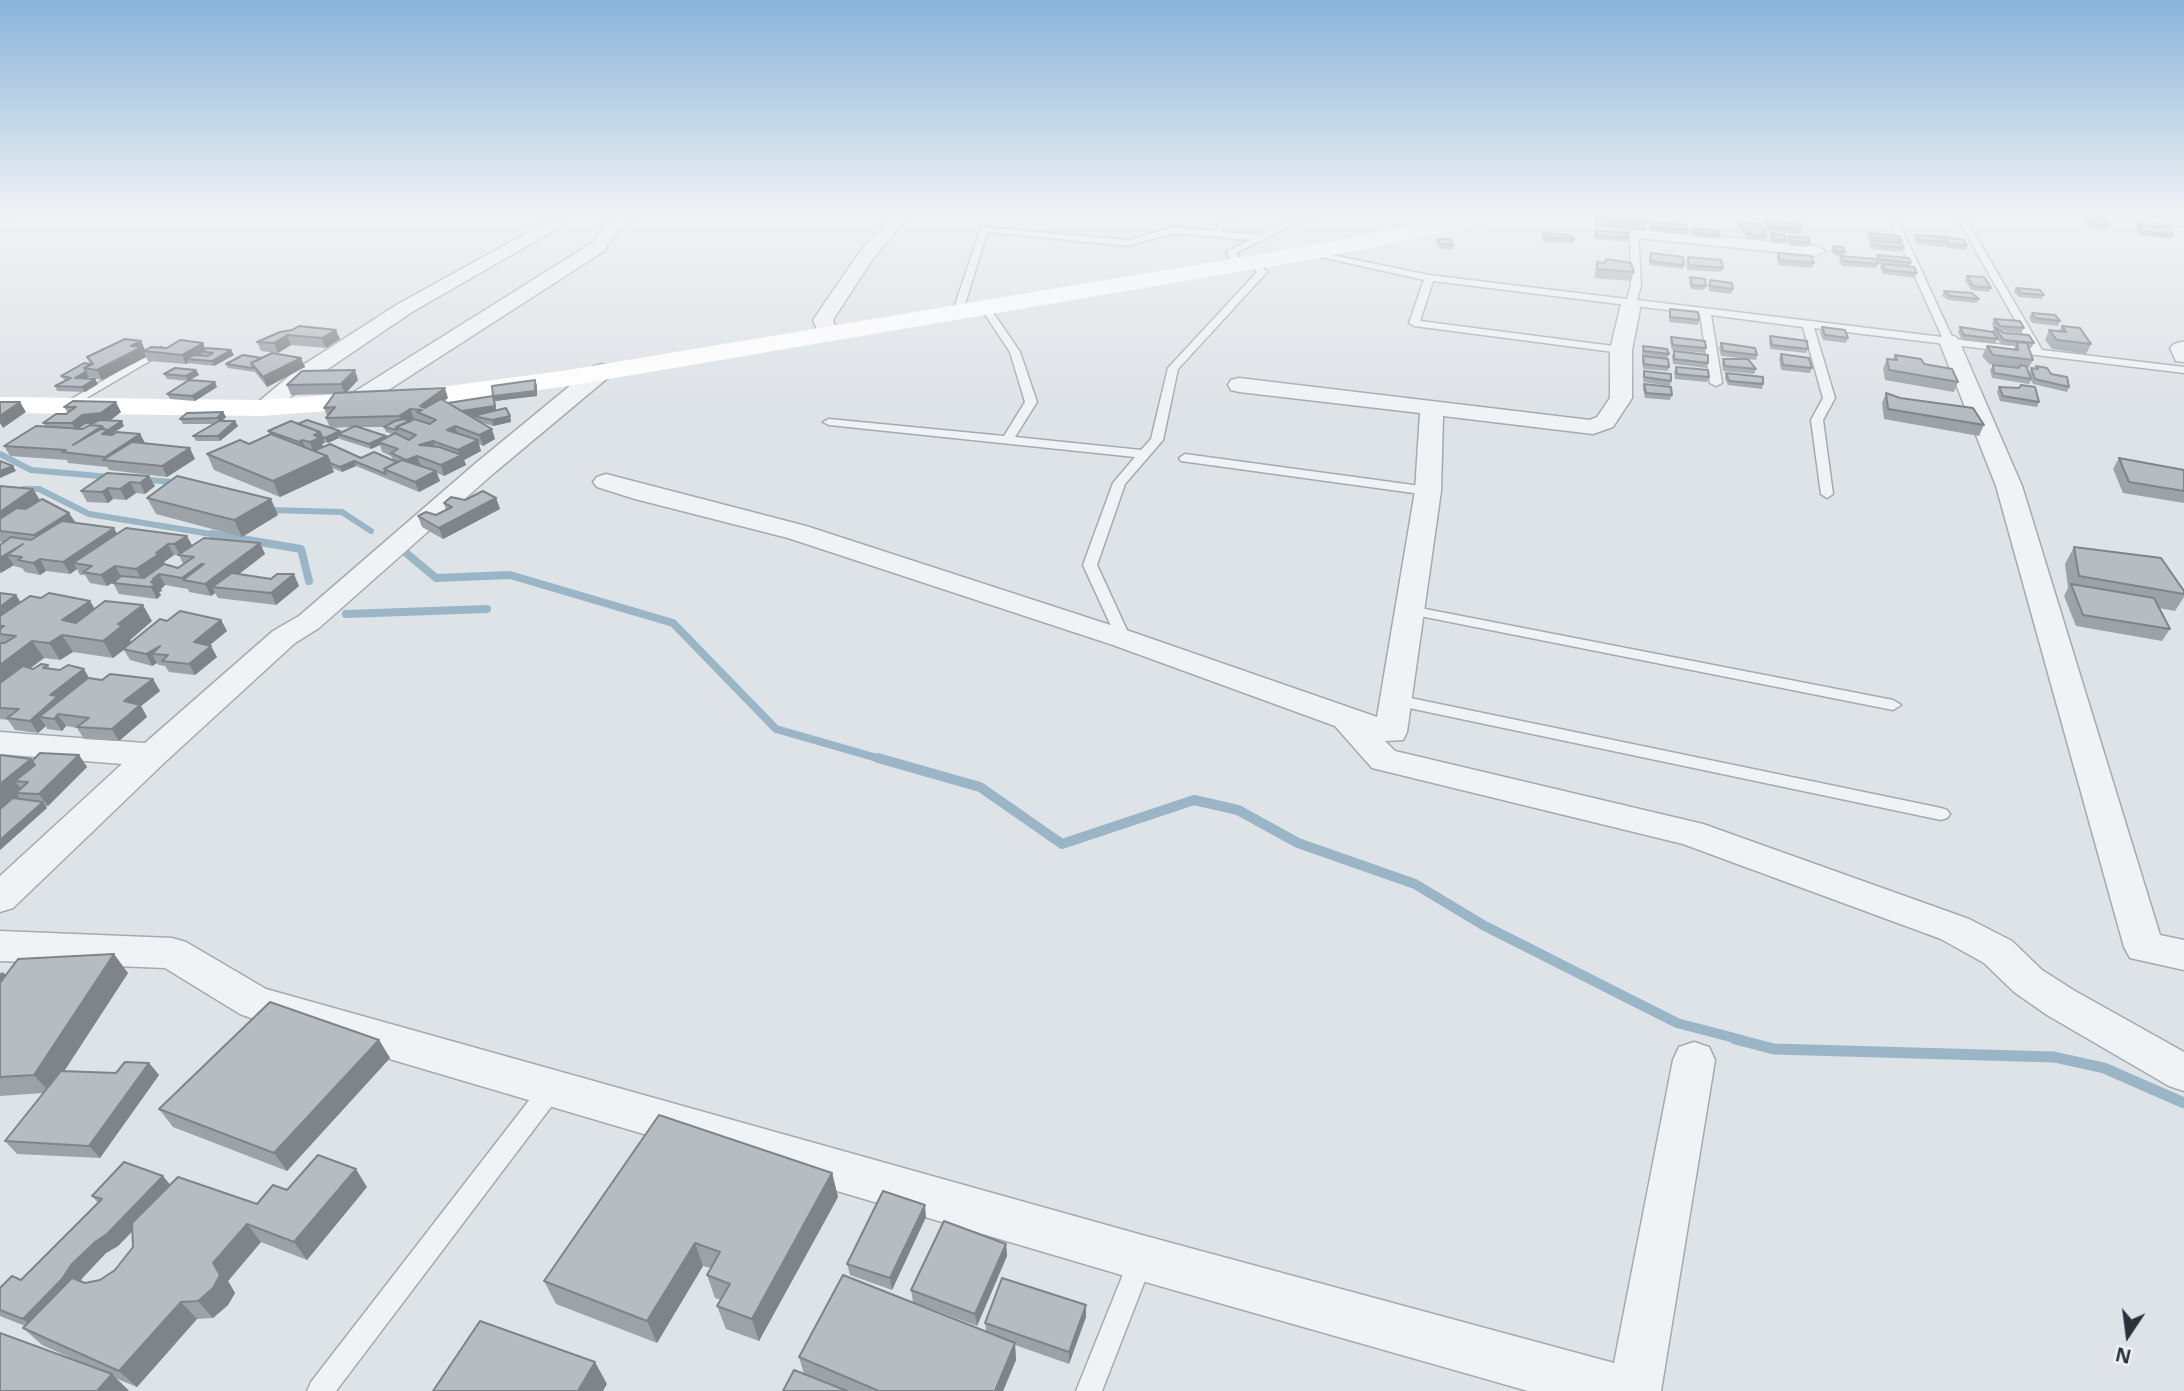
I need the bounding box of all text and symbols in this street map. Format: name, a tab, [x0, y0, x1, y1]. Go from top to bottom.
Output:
north arrow	[2093, 1300, 2163, 1370]
text: N	[2113, 1341, 2134, 1370]

